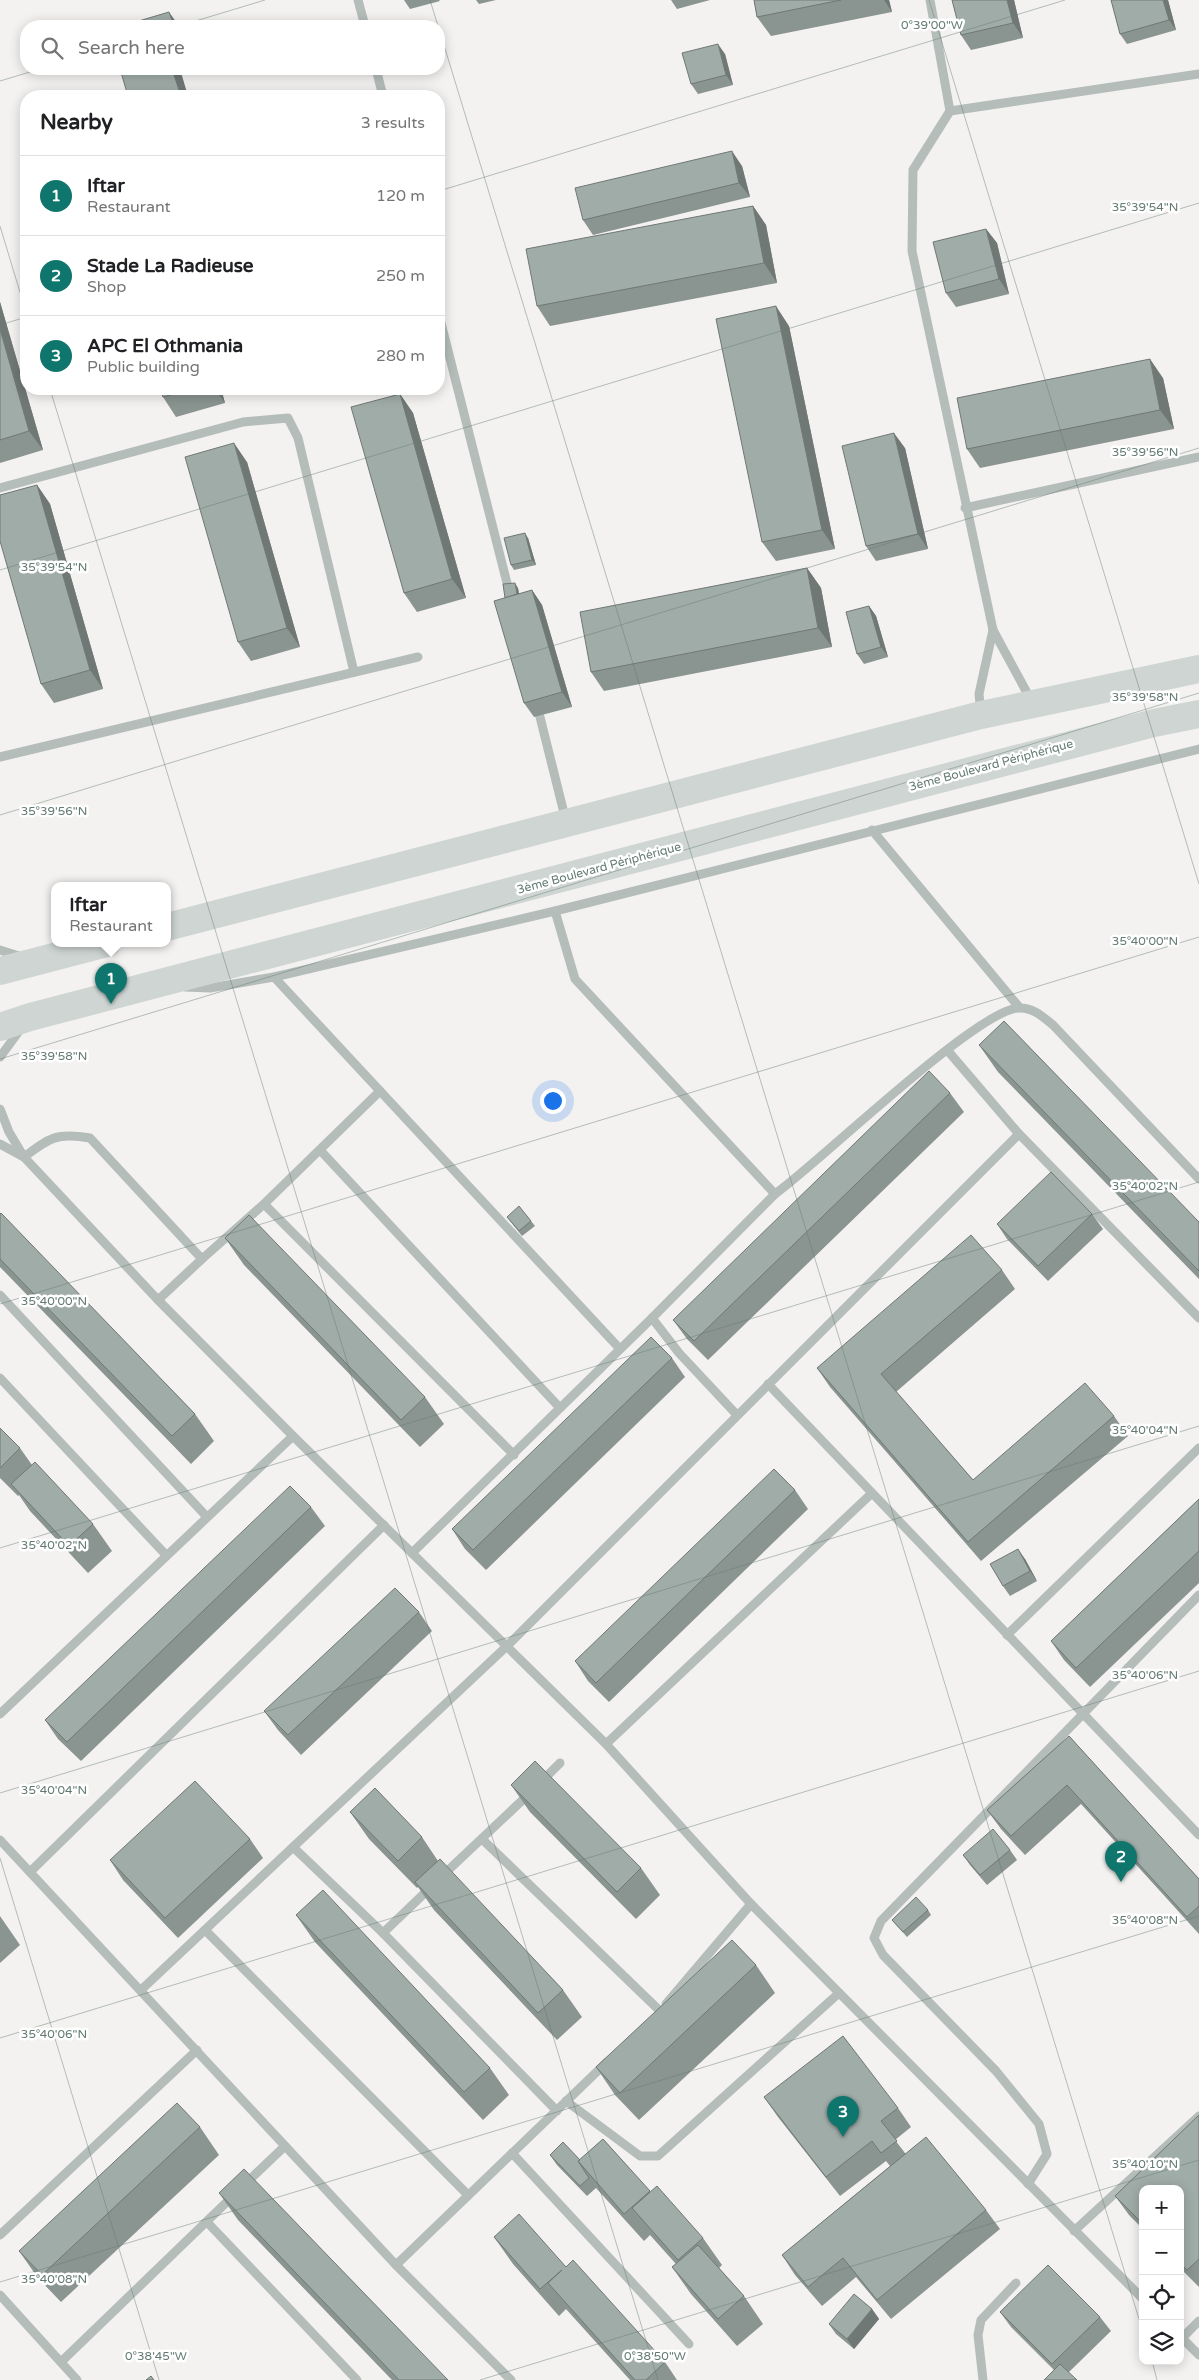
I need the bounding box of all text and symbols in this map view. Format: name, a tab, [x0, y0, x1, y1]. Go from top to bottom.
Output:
text: 0°39'00"W	[901, 18, 963, 32]
search box	[20, 20, 445, 75]
icon: search	[38, 34, 66, 62]
text: Search here	[78, 37, 185, 59]
text: Nearby	[40, 110, 113, 135]
text: 3 results	[361, 113, 425, 133]
text: Iftar	[87, 175, 125, 197]
text: 1	[51, 186, 61, 206]
text: 120 m	[376, 186, 425, 206]
text: Restaurant	[87, 197, 171, 217]
text: 35°39'54"N	[1112, 200, 1178, 214]
text: Stade La Radieuse	[87, 255, 254, 277]
text: 2	[51, 266, 61, 286]
text: 250 m	[376, 266, 425, 286]
text: Shop	[87, 277, 126, 297]
text: APC El Othmania	[87, 335, 243, 357]
text: 3	[51, 346, 61, 366]
text: 280 m	[376, 346, 425, 366]
text: Public building	[87, 357, 200, 377]
text: 35°39'56"N	[1112, 445, 1178, 459]
text: 35°39'54"N	[21, 560, 87, 574]
text: 35°39'58"N	[1112, 690, 1178, 704]
street label: 3ème Boulevard Périphérique	[907, 736, 1075, 794]
text: 35°39'56"N	[21, 804, 87, 818]
street label: 3ème Boulevard Périphérique	[515, 839, 683, 897]
popup	[51, 882, 171, 947]
text: Iftar	[69, 894, 107, 916]
text: Restaurant	[69, 916, 153, 936]
text: 35°40'00"N	[1112, 934, 1178, 948]
pin: 1	[95, 963, 127, 1004]
text: 35°39'58"N	[21, 1049, 87, 1063]
your location	[540, 1088, 566, 1114]
text: 35°40'02"N	[1112, 1179, 1178, 1193]
text: 35°40'00"N	[21, 1294, 87, 1308]
text: 35°40'04"N	[1112, 1423, 1178, 1437]
text: 35°40'02"N	[21, 1538, 87, 1552]
text: 35°40'06"N	[1112, 1668, 1178, 1682]
text: 35°40'04"N	[21, 1783, 87, 1797]
pin: 2	[1105, 1841, 1137, 1882]
text: 35°40'08"N	[1112, 1913, 1178, 1927]
text: 35°40'06"N	[21, 2027, 87, 2041]
pin: 3	[827, 2096, 859, 2137]
text: 35°40'10"N	[1112, 2157, 1178, 2171]
map controls	[1139, 2185, 1184, 2365]
button: +	[1139, 2185, 1184, 2230]
button: −	[1139, 2230, 1184, 2275]
text: 35°40'08"N	[21, 2272, 87, 2286]
button: locate	[1139, 2275, 1184, 2320]
button: layers	[1139, 2320, 1184, 2365]
text: 0°38'45"W	[125, 2349, 187, 2363]
text: 0°38'50"W	[624, 2349, 686, 2363]

